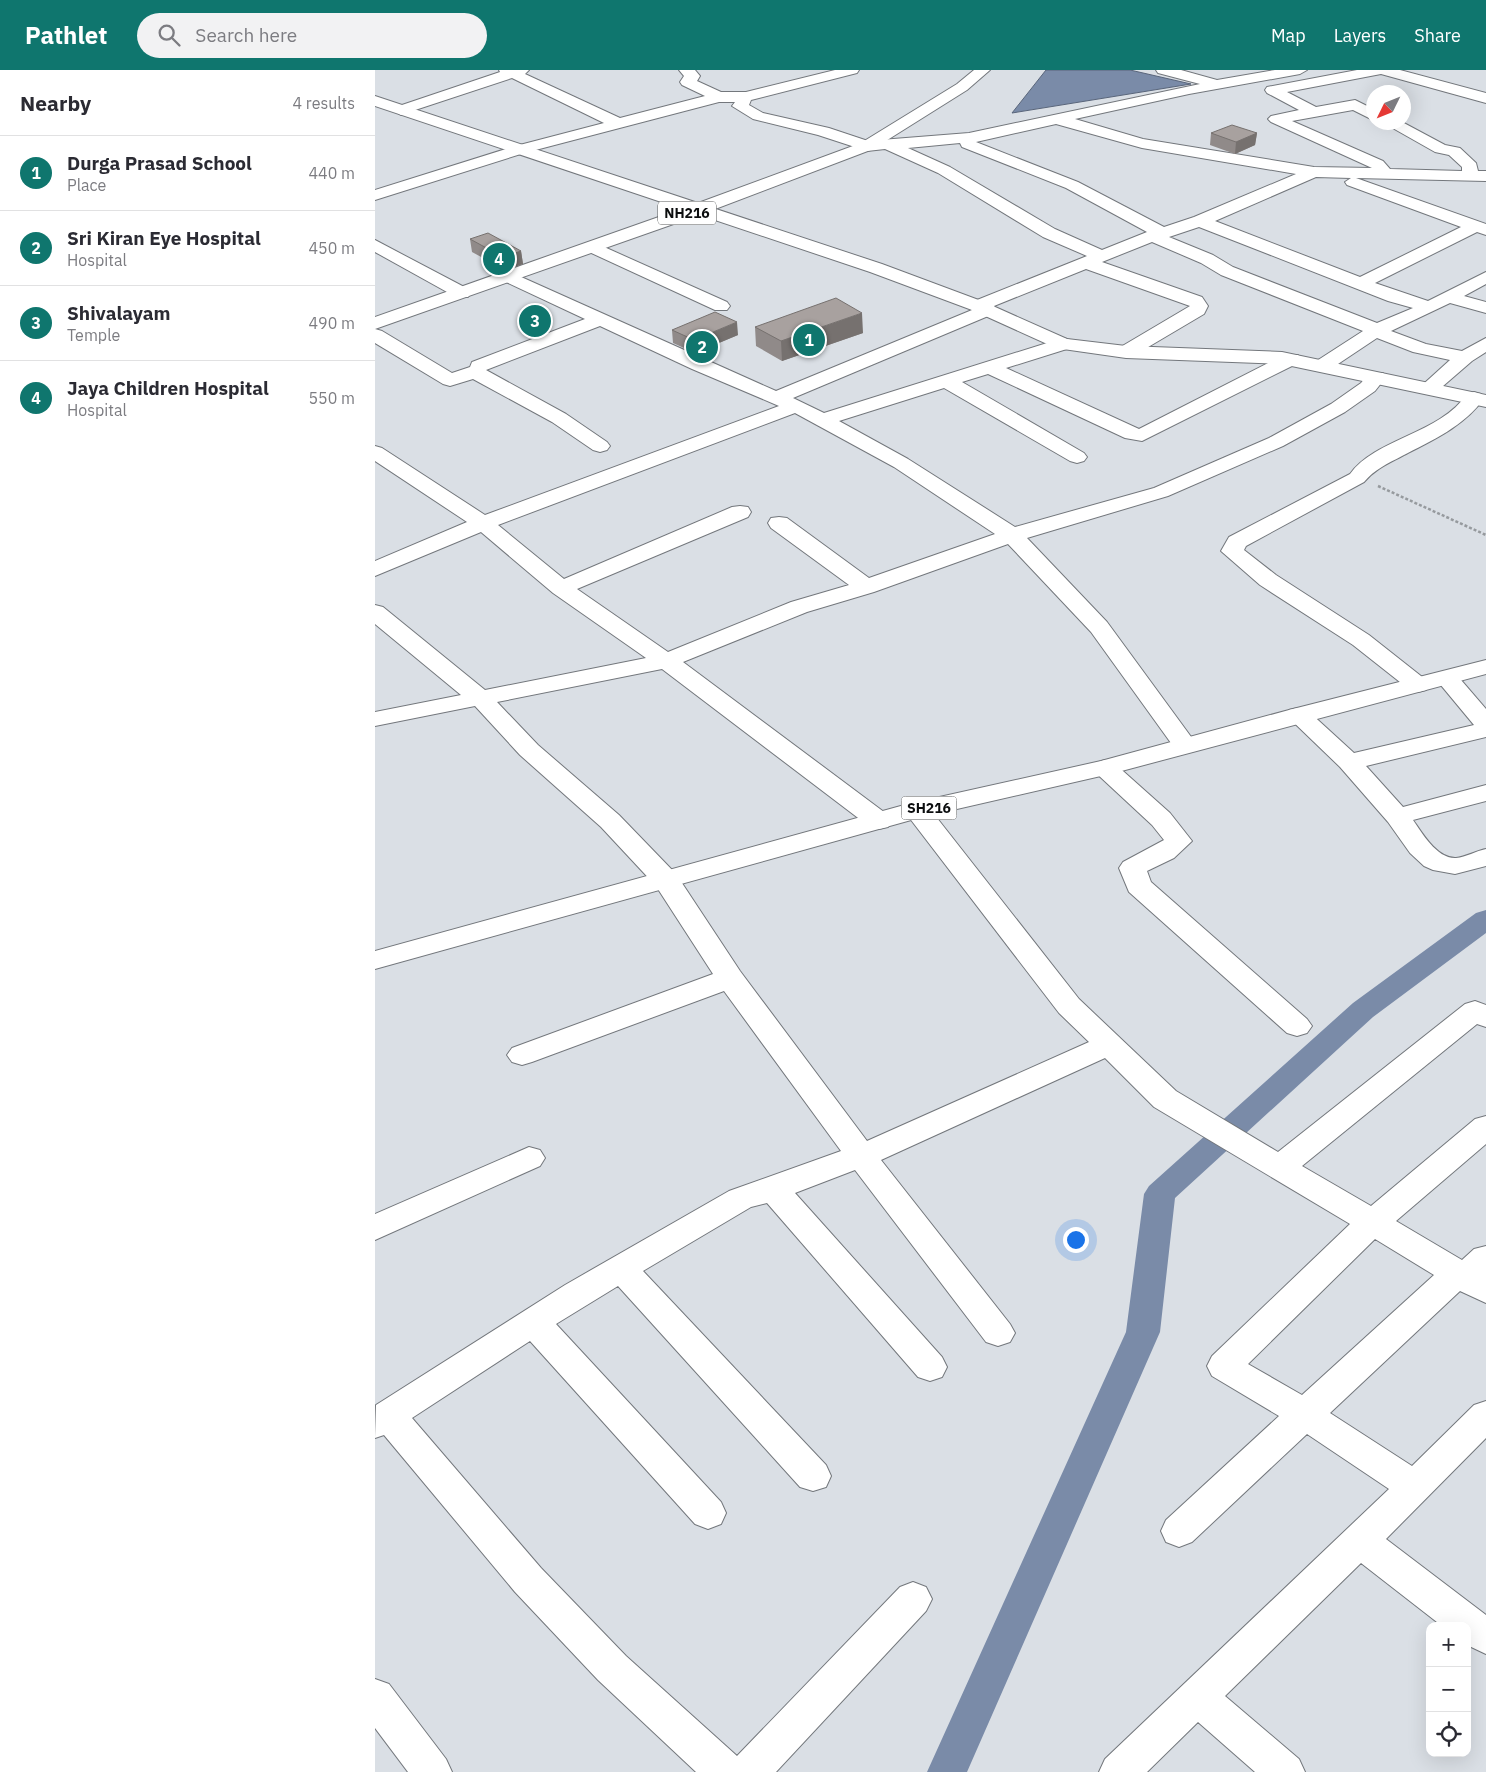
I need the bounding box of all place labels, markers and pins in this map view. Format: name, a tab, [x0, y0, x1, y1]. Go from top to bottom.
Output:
pin: 4	[483, 240, 515, 278]
pin: 3	[519, 302, 551, 340]
pin: 1	[793, 321, 825, 359]
pin: 2	[686, 328, 718, 366]

